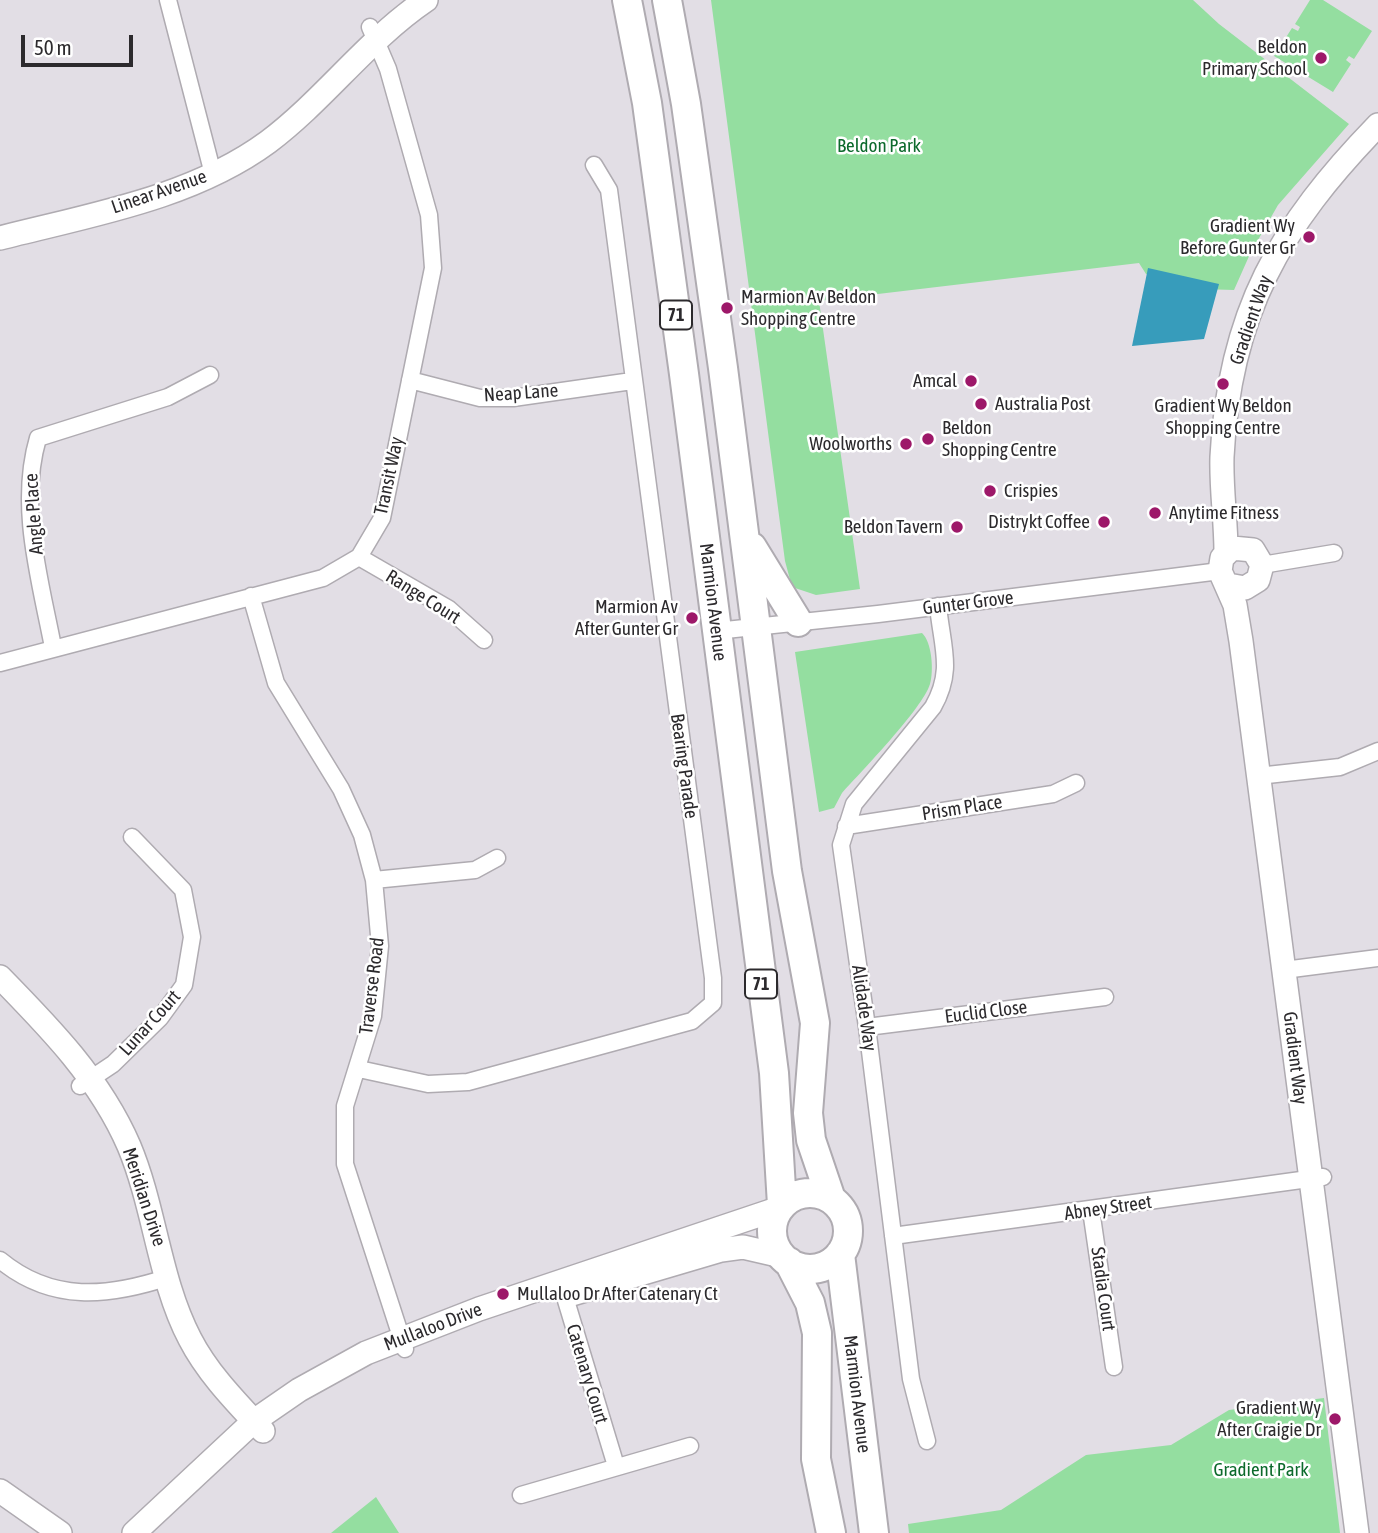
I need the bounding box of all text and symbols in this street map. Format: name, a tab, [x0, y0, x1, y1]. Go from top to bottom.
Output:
scale bar	[24, 21, 136, 65]
text: 50 m	[34, 35, 72, 59]
place label: Beldon Primary School	[1202, 36, 1307, 80]
marker: Beldon Primary School	[1313, 50, 1329, 66]
park label: Beldon Park	[837, 135, 921, 157]
street label: Linear Avenue	[108, 165, 210, 219]
place label: Gradient Wy Before Gunter Gr	[1180, 215, 1295, 259]
marker: Gradient Wy Before Gunter Gr	[1301, 229, 1317, 245]
street label: Gradient Way	[1225, 272, 1277, 368]
place label: Marmion Av Beldon Shopping Centre	[741, 286, 876, 330]
road number: 71	[660, 300, 692, 330]
marker: Marmion Av Beldon Shopping Centre	[719, 300, 735, 316]
place label: Amcal	[913, 370, 957, 392]
marker: Amcal	[963, 373, 979, 389]
marker: Gradient Wy Beldon Shopping Centre	[1215, 376, 1231, 392]
street label: Neap Lane	[483, 379, 559, 407]
place label: Australia Post	[995, 393, 1091, 415]
place label: Gradient Wy Beldon Shopping Centre	[1154, 395, 1292, 439]
marker: Australia Post	[973, 396, 989, 412]
place label: Beldon Shopping Centre	[942, 417, 1057, 461]
marker: Beldon Shopping Centre	[920, 431, 936, 447]
place label: Woolworths	[809, 433, 892, 455]
street label: Transit Way	[370, 435, 408, 517]
marker: Woolworths	[898, 436, 914, 452]
street label: Angle Place	[20, 473, 48, 555]
place label: Crispies	[1004, 480, 1058, 502]
marker: Crispies	[982, 483, 998, 499]
place label: Anytime Fitness	[1169, 502, 1279, 524]
marker: Anytime Fitness	[1147, 505, 1163, 521]
place label: Distrykt Coffee	[988, 511, 1090, 533]
marker: Distrykt Coffee	[1096, 514, 1112, 530]
place label: Beldon Tavern	[844, 516, 943, 538]
marker: Beldon Tavern	[949, 519, 965, 535]
street label: Marmion Avenue	[694, 542, 732, 662]
street label: Range Court	[381, 565, 465, 629]
street label: Gunter Grove	[921, 586, 1015, 620]
place label: Marmion Av After Gunter Gr	[575, 596, 678, 640]
marker: Marmion Av After Gunter Gr	[684, 610, 700, 626]
street label: Bearing Parade	[665, 712, 703, 820]
street label: Prism Place	[920, 790, 1004, 826]
street label: Traverse Road	[355, 936, 389, 1036]
street label: Alidade Way	[847, 964, 881, 1052]
road number: 71	[745, 970, 777, 999]
street label: Lunar Court	[115, 986, 185, 1060]
street label: Euclid Close	[943, 996, 1029, 1028]
street label: Gradient Way	[1278, 1010, 1312, 1106]
street label: Meridian Drive	[117, 1145, 171, 1249]
street label: Abney Street	[1063, 1191, 1153, 1225]
street label: Stadia Court	[1086, 1246, 1120, 1332]
place label: Mullaloo Dr After Catenary Ct	[517, 1283, 718, 1305]
marker: Mullaloo Dr After Catenary Ct	[495, 1286, 511, 1302]
street label: Mullaloo Drive	[381, 1298, 485, 1356]
street label: Catenary Court	[561, 1321, 613, 1427]
street label: Marmion Avenue	[838, 1334, 876, 1454]
place label: Gradient Wy After Craigie Dr	[1217, 1397, 1321, 1441]
marker: Gradient Wy After Craigie Dr	[1327, 1411, 1343, 1427]
park label: Gradient Park	[1213, 1459, 1309, 1481]

